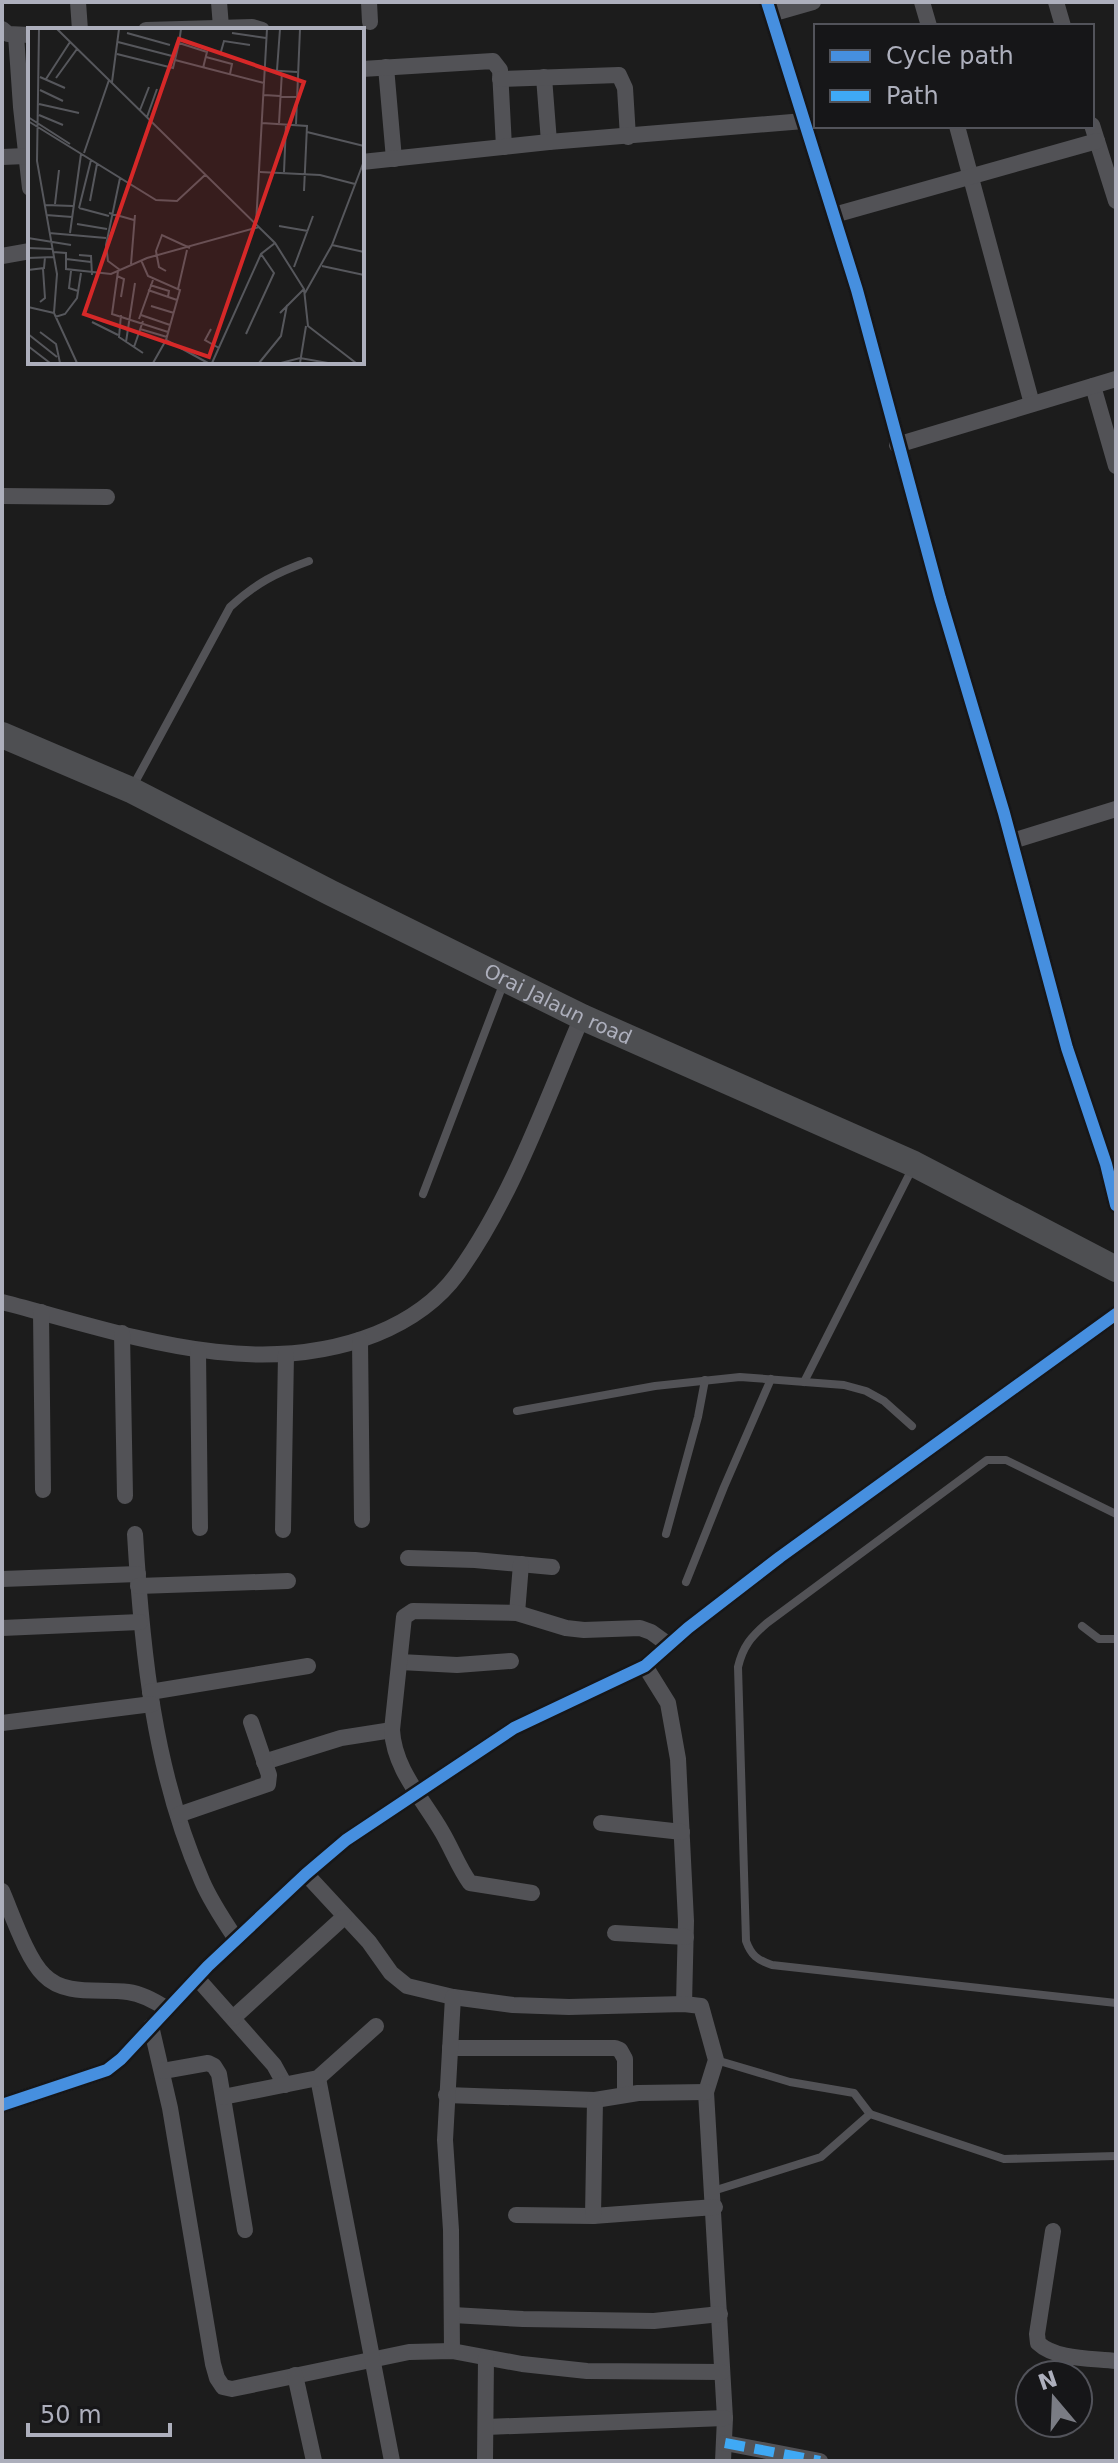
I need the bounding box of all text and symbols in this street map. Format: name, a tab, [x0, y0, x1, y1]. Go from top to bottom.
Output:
legend	[814, 24, 1094, 128]
inset map	[28, 28, 364, 364]
text: Cycle path	[886, 42, 1014, 70]
text: Path	[886, 82, 939, 110]
street label: Orai Jalaun road	[480, 959, 636, 1050]
north arrow	[1014, 2359, 1094, 2439]
text: N	[1035, 2366, 1060, 2395]
scale bar	[28, 2387, 170, 2437]
text: 50 m	[40, 2401, 102, 2429]

